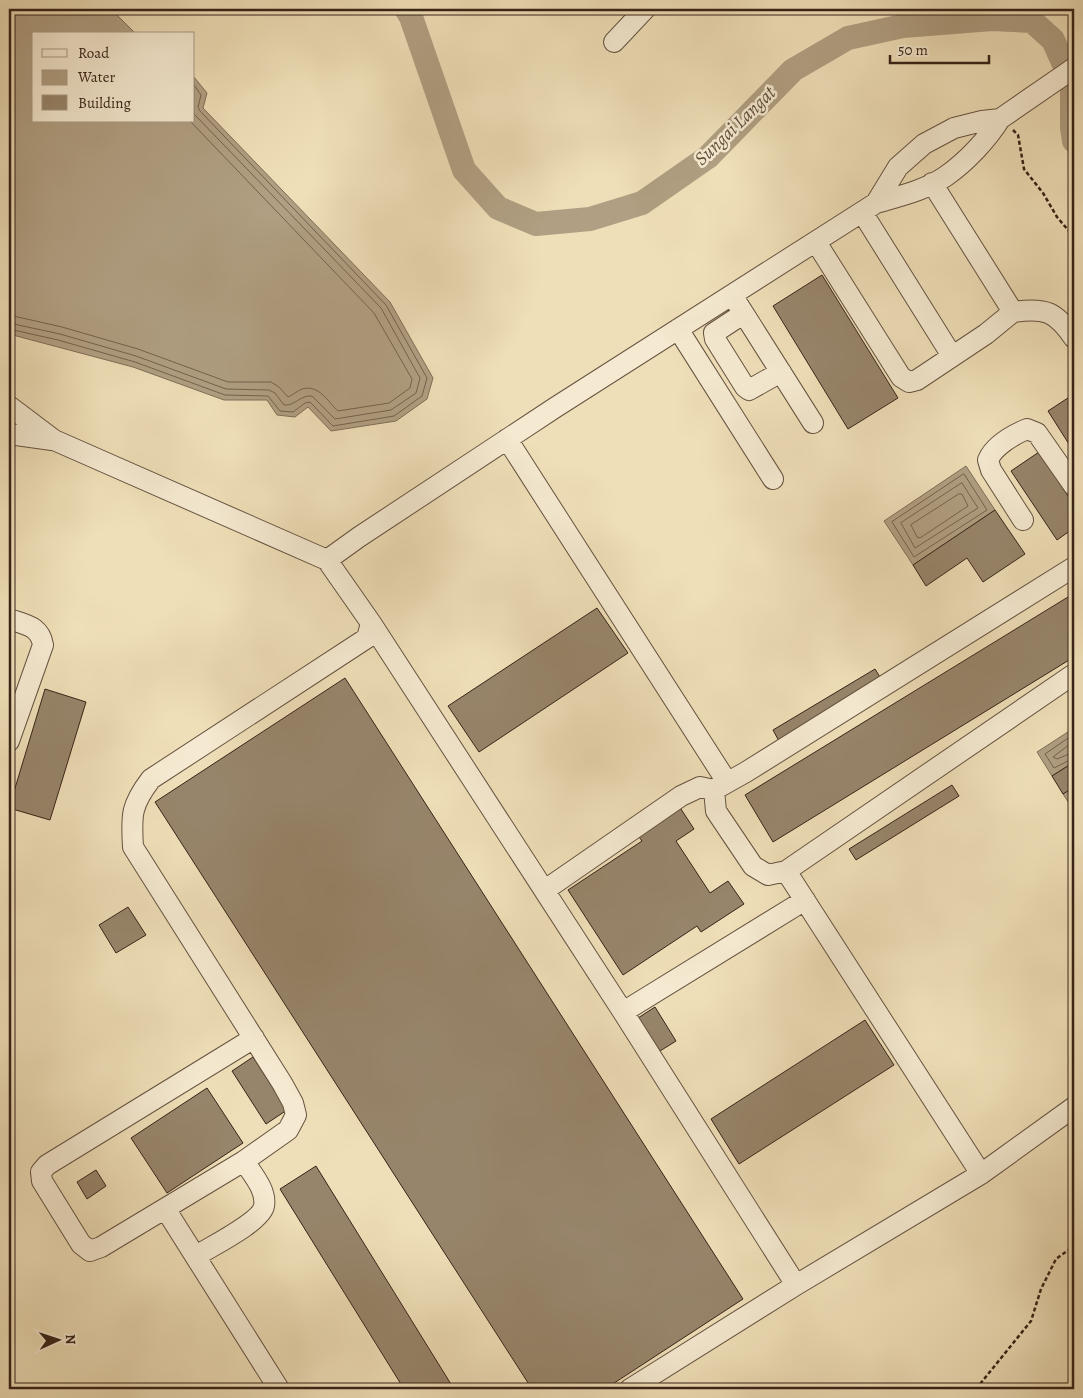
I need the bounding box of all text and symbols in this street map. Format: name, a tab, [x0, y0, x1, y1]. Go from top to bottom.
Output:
legend	[32, 32, 195, 122]
scale bar	[890, 32, 989, 64]
text: 50 m	[898, 40, 928, 60]
text: Road	[78, 43, 110, 63]
text: Water	[77, 67, 115, 87]
water label: Sungai Langat	[689, 80, 782, 171]
text: Building	[78, 93, 131, 113]
north arrow	[32, 1316, 82, 1366]
text: N	[61, 1334, 80, 1345]

